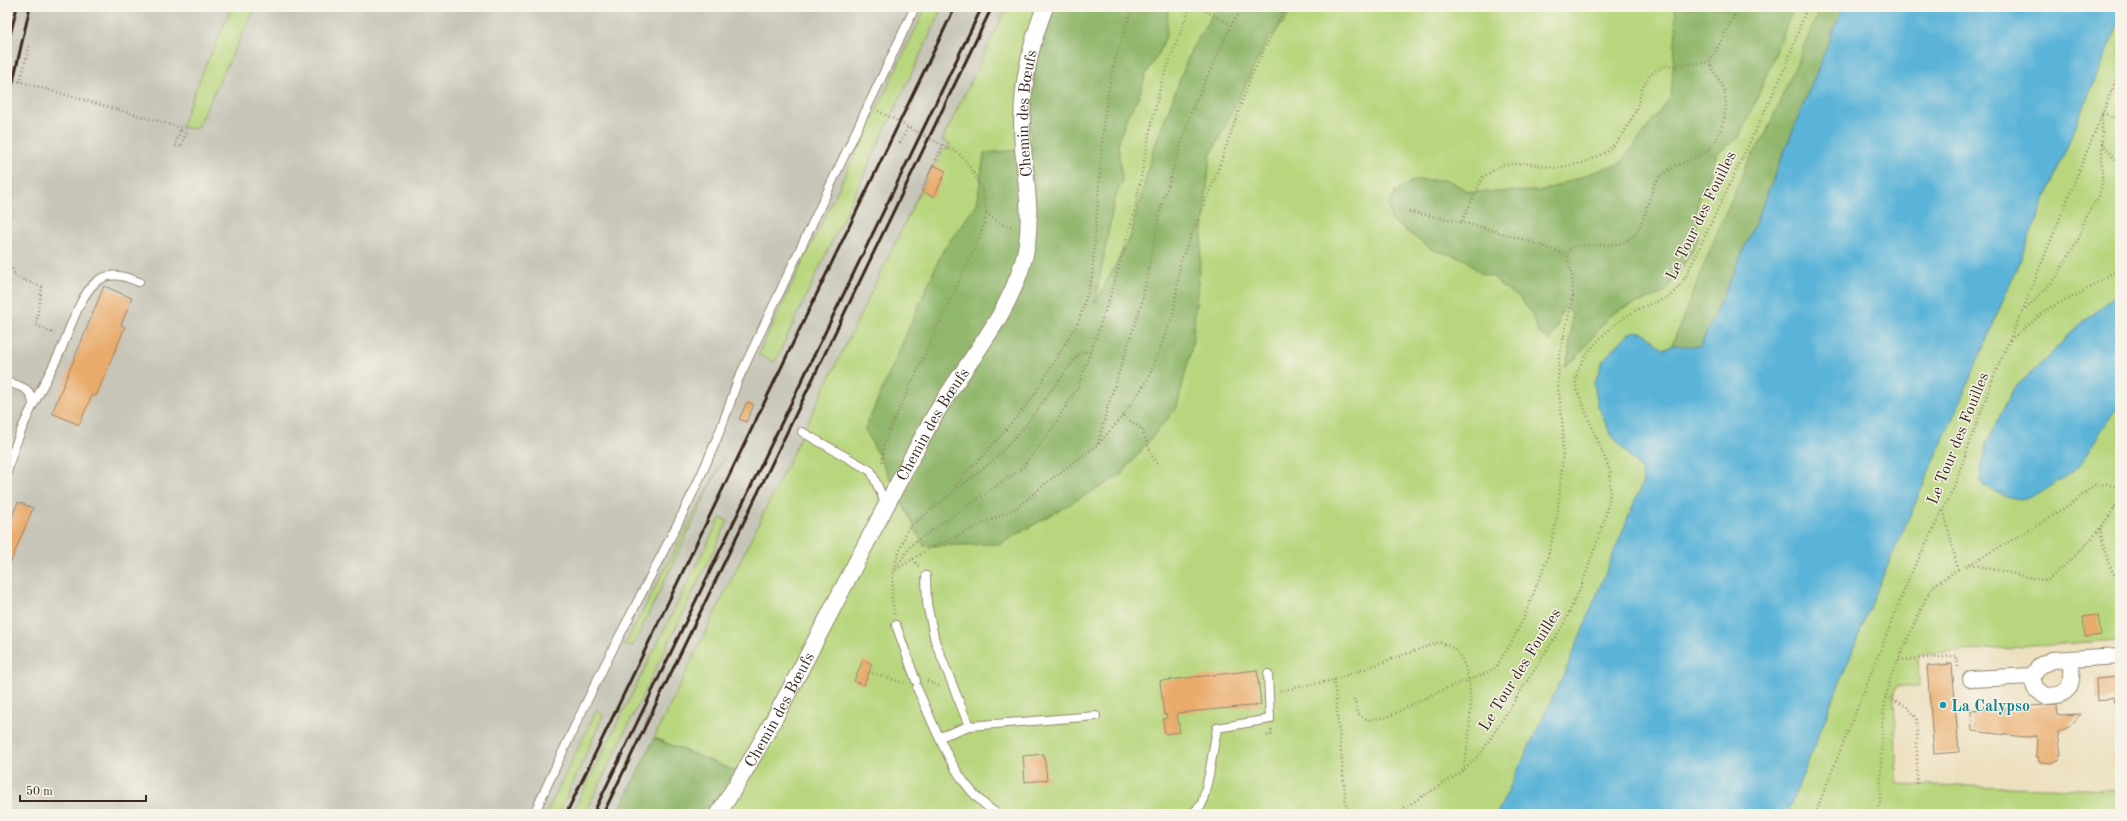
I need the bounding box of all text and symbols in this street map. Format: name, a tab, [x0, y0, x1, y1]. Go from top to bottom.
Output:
street label: Chemin des Bœufs	[1016, 48, 1041, 178]
street label: Le Tour des Fouilles	[1664, 149, 1740, 283]
street label: Chemin des Bœufs	[895, 366, 973, 484]
street label: Le Tour des Fouilles	[1925, 370, 1993, 507]
street label: Le Tour des Fouilles	[1477, 606, 1565, 734]
street label: Chemin des Bœufs	[743, 650, 818, 771]
place label: La Calypso	[1951, 699, 2030, 715]
marker: La Calypso	[1938, 700, 1948, 710]
scale bar	[20, 777, 146, 803]
text: 50 m	[26, 785, 53, 798]

